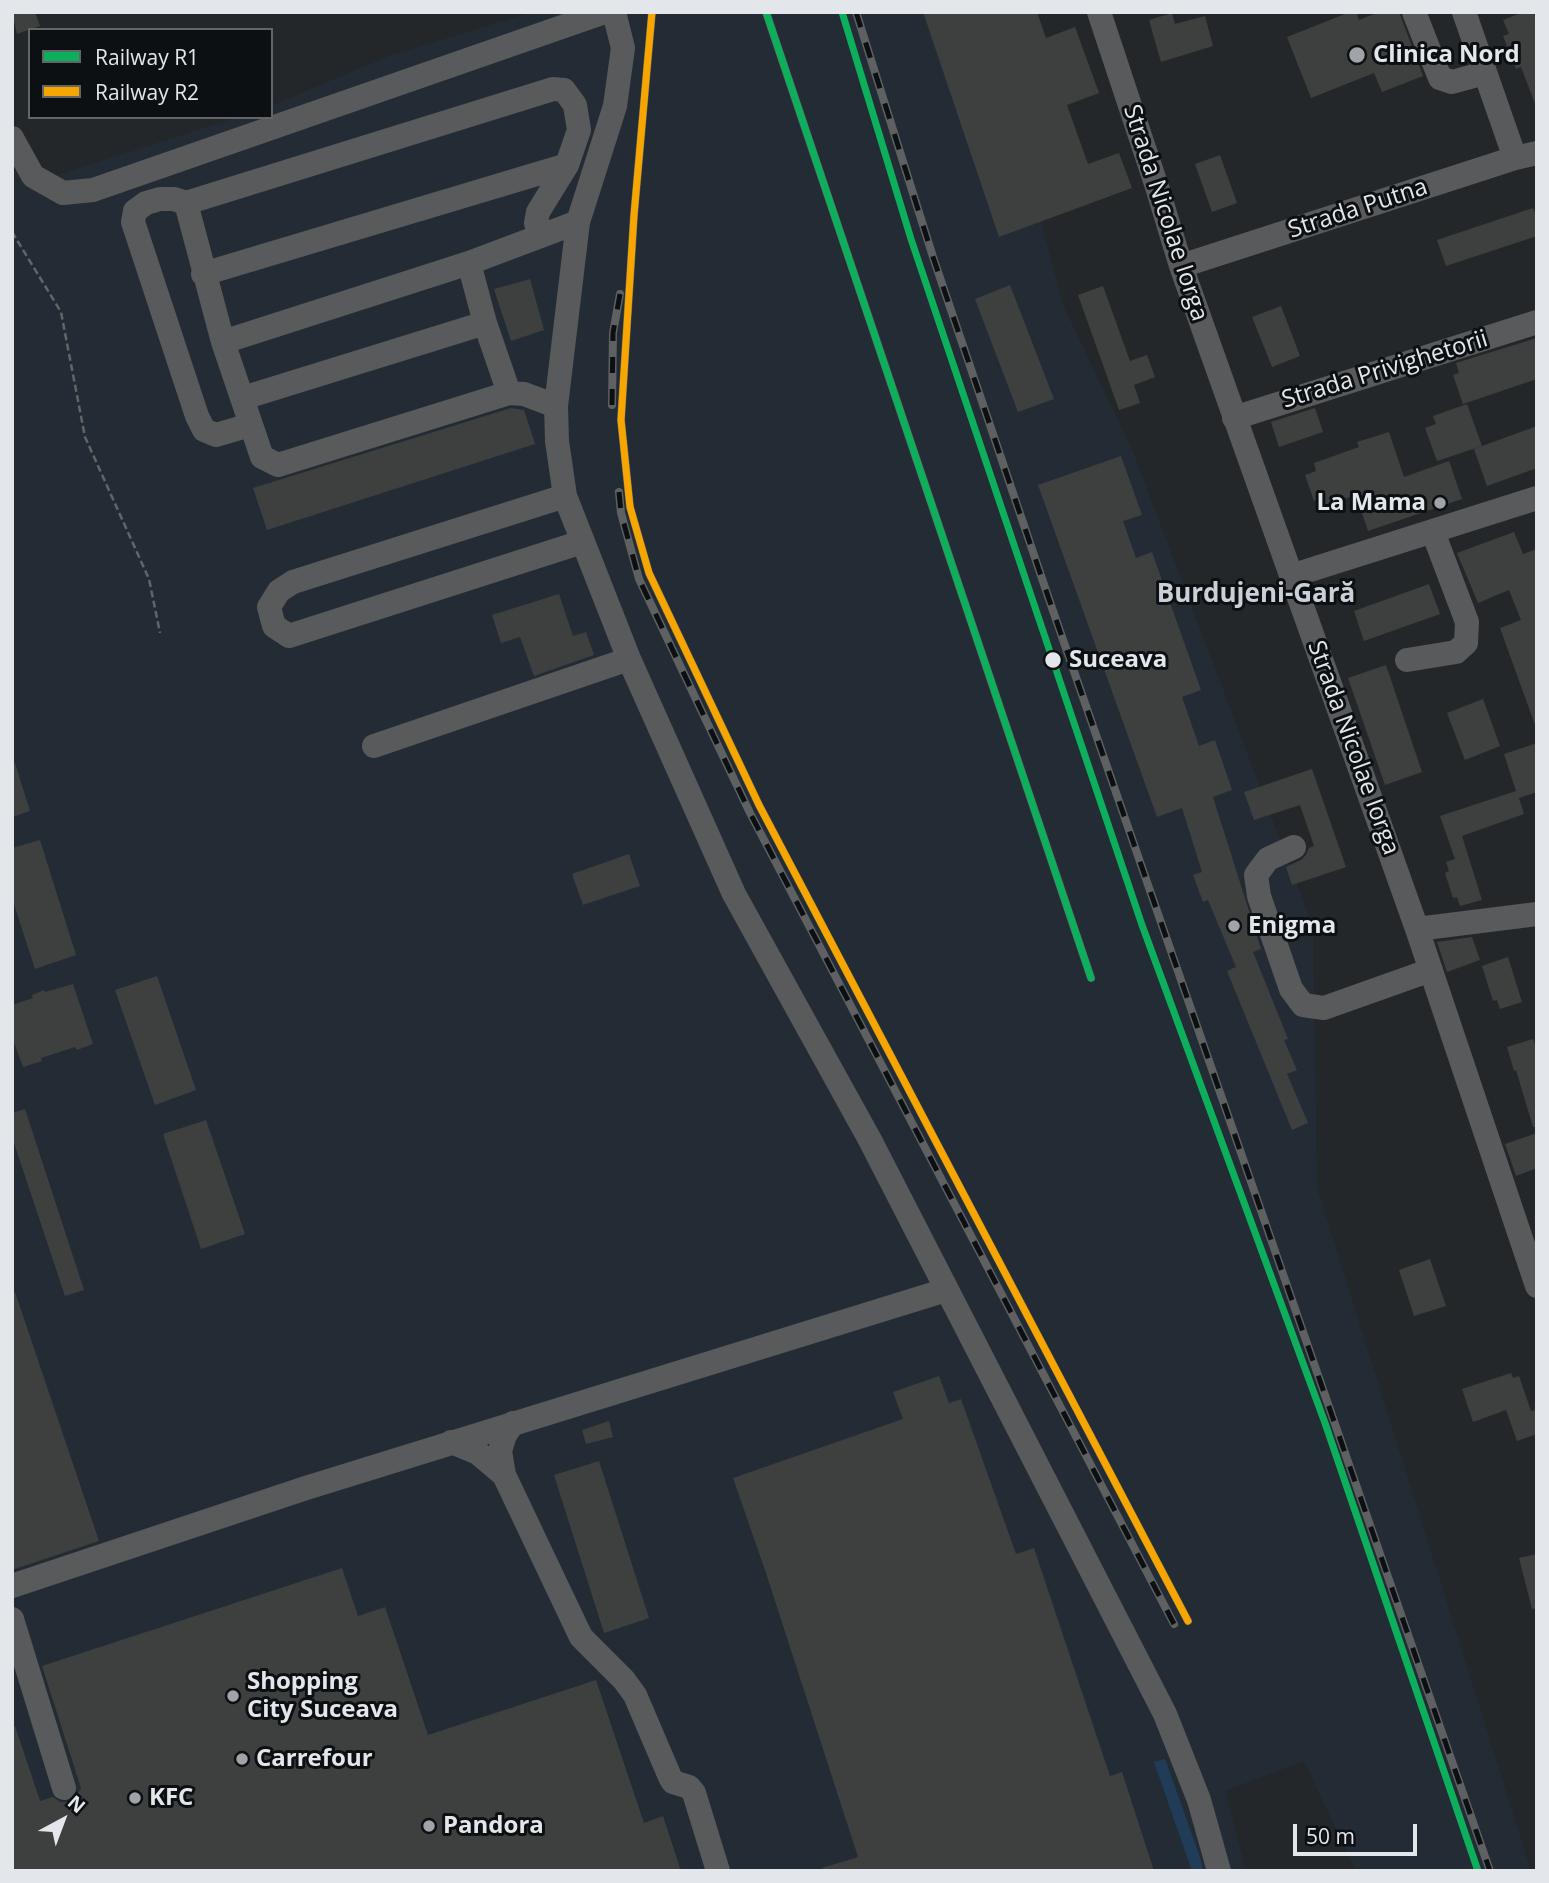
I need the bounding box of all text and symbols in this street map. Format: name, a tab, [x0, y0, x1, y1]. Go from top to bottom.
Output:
legend	[28, 28, 273, 119]
place label: Clinica Nord	[1373, 41, 1520, 69]
text: Railway R1	[95, 43, 199, 71]
marker: Clinica Nord	[1347, 45, 1367, 65]
text: Railway R2	[95, 78, 199, 106]
street label: Strada Nicolae Iorga	[1116, 101, 1214, 325]
street label: Strada Putna	[1285, 173, 1431, 245]
street label: Strada Privighetorii	[1279, 325, 1491, 415]
place label: La Mama	[1317, 489, 1426, 517]
marker: La Mama	[1432, 495, 1448, 511]
district label: Burdujeni-Gară	[1157, 579, 1355, 611]
street label: Strada Nicolae Iorga	[1301, 637, 1405, 859]
place label: Suceava	[1069, 646, 1167, 674]
marker: Suceava	[1043, 650, 1063, 670]
place label: Enigma	[1248, 912, 1336, 940]
marker: Enigma	[1226, 918, 1242, 934]
place label: Shopping City Suceava	[247, 1668, 398, 1724]
marker: Shopping City Suceava	[225, 1688, 241, 1704]
place label: Carrefour	[256, 1745, 373, 1773]
marker: Carrefour	[234, 1751, 250, 1767]
place label: KFC	[149, 1784, 193, 1812]
north arrow	[28, 1785, 98, 1855]
text: N	[62, 1789, 91, 1819]
marker: KFC	[127, 1790, 143, 1806]
scale bar	[1297, 1810, 1421, 1854]
place label: Pandora	[443, 1812, 544, 1840]
marker: Pandora	[421, 1818, 437, 1834]
text: 50 m	[1306, 1822, 1355, 1850]

